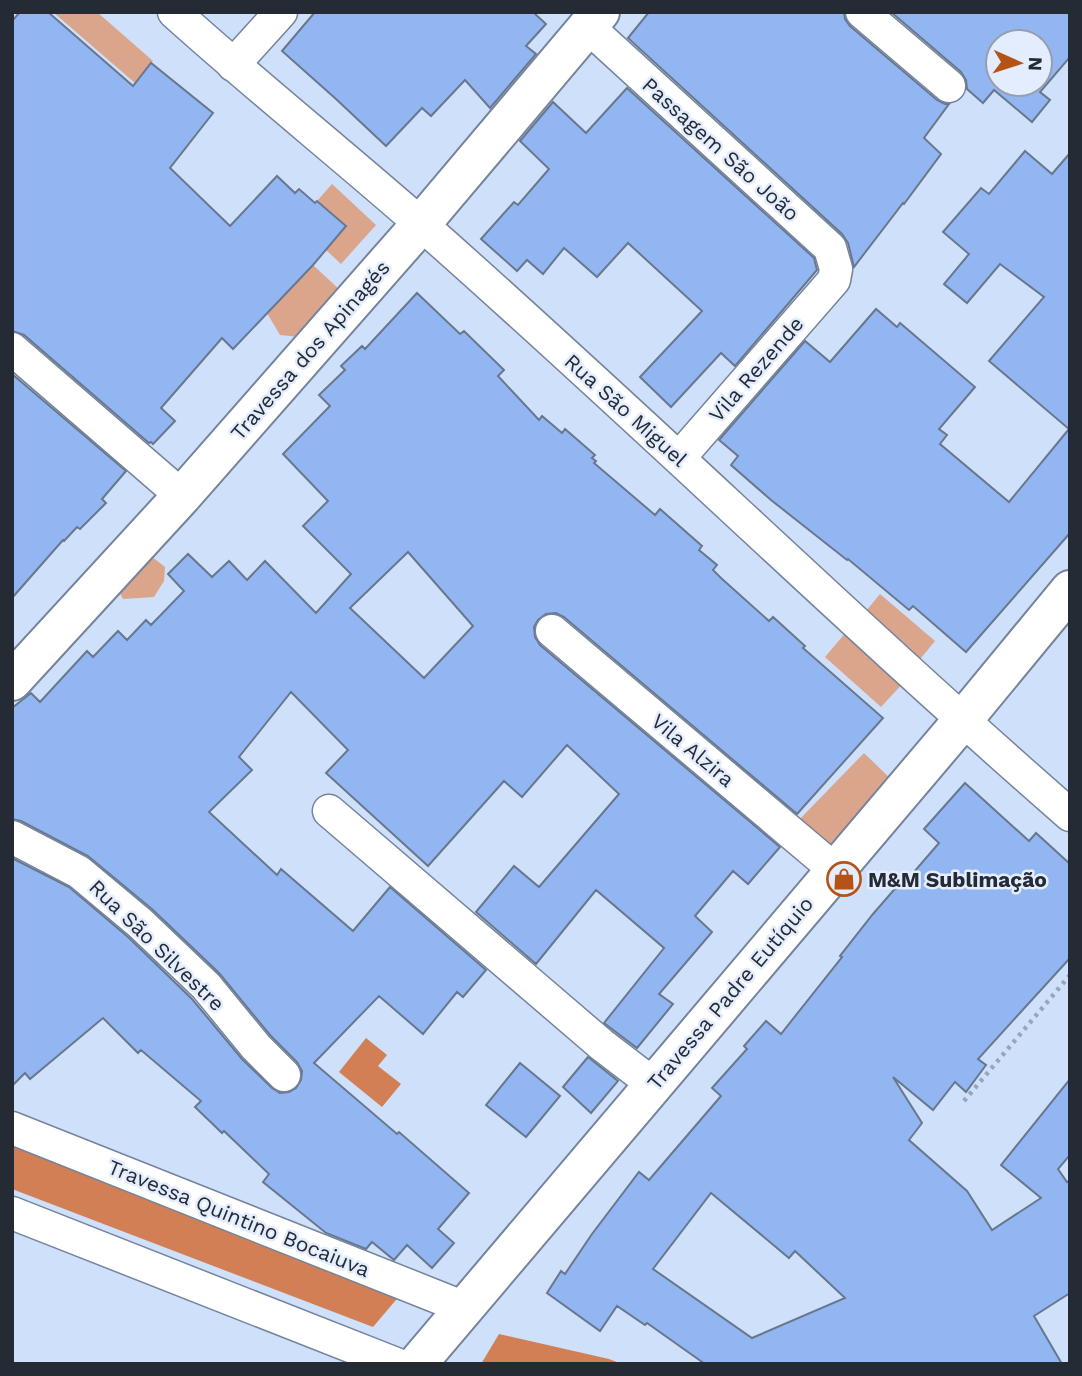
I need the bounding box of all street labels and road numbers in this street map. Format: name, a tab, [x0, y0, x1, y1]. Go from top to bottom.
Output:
street label: Passagem São João	[637, 72, 805, 226]
street label: Travessa dos Apinagés	[225, 255, 395, 445]
street label: Vila Rezende	[703, 311, 809, 427]
street label: Rua São Miguel	[560, 348, 693, 472]
street label: Vila Alzira	[646, 708, 740, 792]
street label: Rua São Silvestre	[84, 874, 230, 1016]
street label: Travessa Padre Eutíquio	[642, 891, 818, 1095]
street label: Travessa Quintino Bocaiuva	[104, 1154, 374, 1282]

